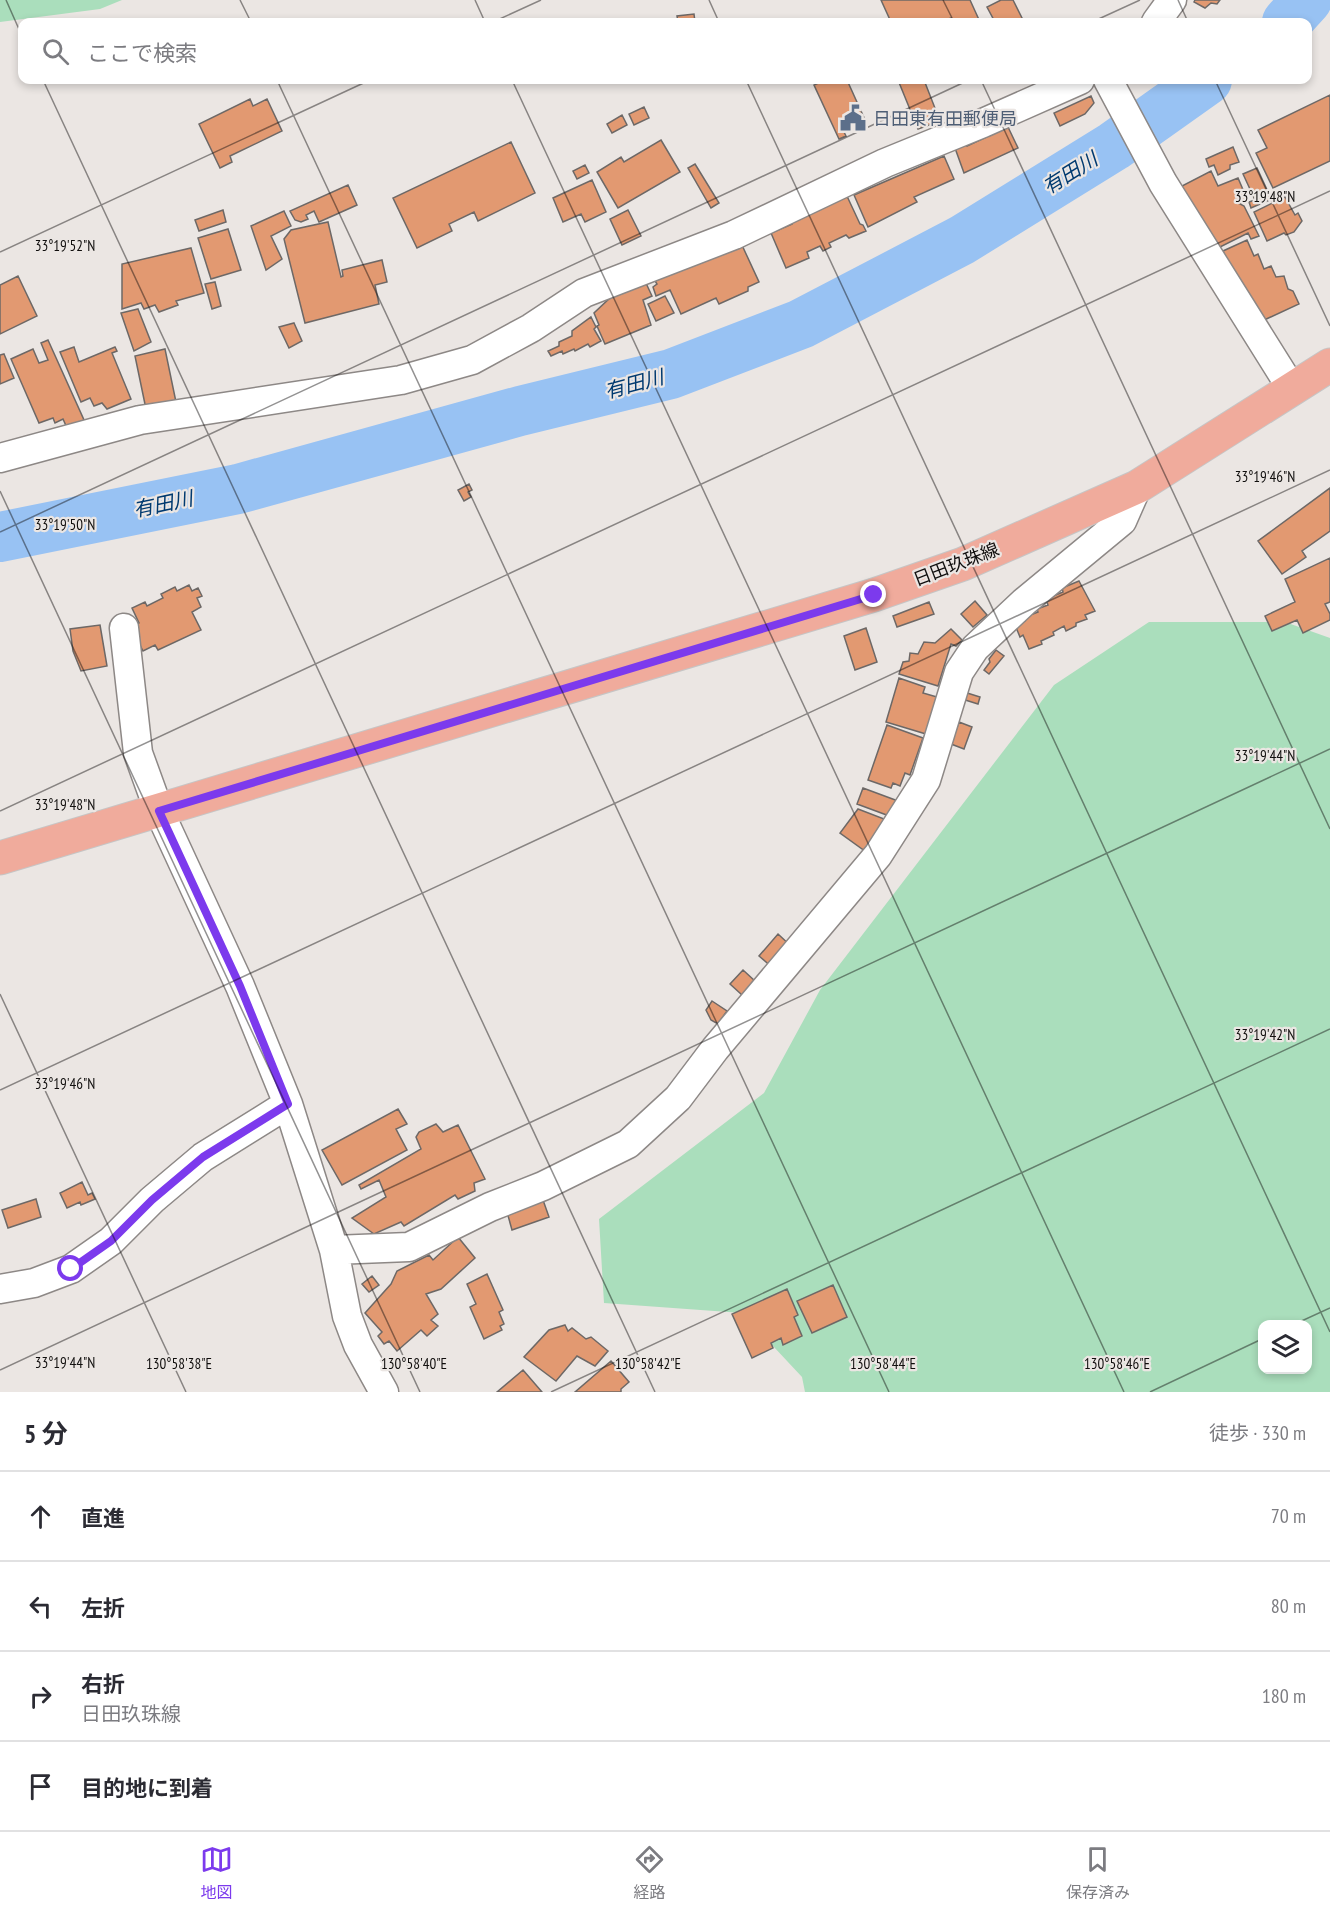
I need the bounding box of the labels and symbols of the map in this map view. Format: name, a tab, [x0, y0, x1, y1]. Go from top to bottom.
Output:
public building icon: 日田東有田郵便局	[838, 103, 868, 133]
place label: 日田東有田郵便局	[873, 107, 1017, 130]
water label: 有田川	[1038, 145, 1104, 200]
text: 33°19'48"N	[1235, 187, 1295, 206]
text: 33°19'52"N	[35, 236, 95, 255]
water label: 有田川	[602, 363, 668, 404]
text: 33°19'46"N	[1235, 467, 1295, 486]
water label: 有田川	[131, 485, 197, 523]
text: 33°19'50"N	[35, 515, 95, 534]
street label: 日田玖珠線	[910, 537, 1002, 591]
route end	[860, 581, 886, 607]
text: 33°19'44"N	[1235, 746, 1295, 765]
text: 33°19'48"N	[35, 795, 95, 814]
text: 33°19'42"N	[1235, 1025, 1295, 1044]
text: 33°19'46"N	[35, 1074, 95, 1093]
route start	[57, 1255, 83, 1281]
text: 33°19'44"N	[35, 1353, 95, 1372]
text: 130°58'38"E	[146, 1354, 212, 1373]
text: 130°58'40"E	[381, 1354, 447, 1373]
text: 130°58'42"E	[615, 1354, 681, 1373]
text: 130°58'44"E	[850, 1354, 916, 1373]
text: 130°58'46"E	[1084, 1354, 1150, 1373]

